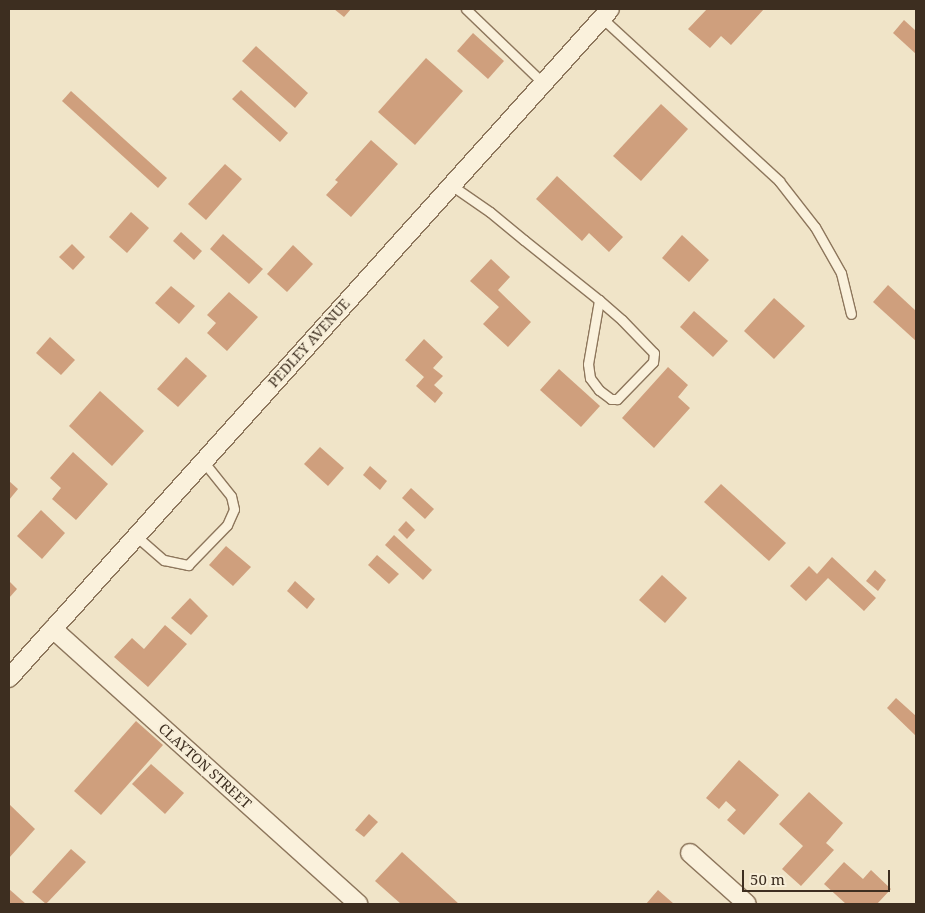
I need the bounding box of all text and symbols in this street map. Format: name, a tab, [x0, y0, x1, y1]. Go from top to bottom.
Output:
street label: PEDLEY AVENUE	[265, 295, 353, 391]
street label: CLAYTON STREET	[155, 720, 255, 812]
scale bar	[745, 860, 892, 892]
text: 50 m	[750, 869, 785, 889]

